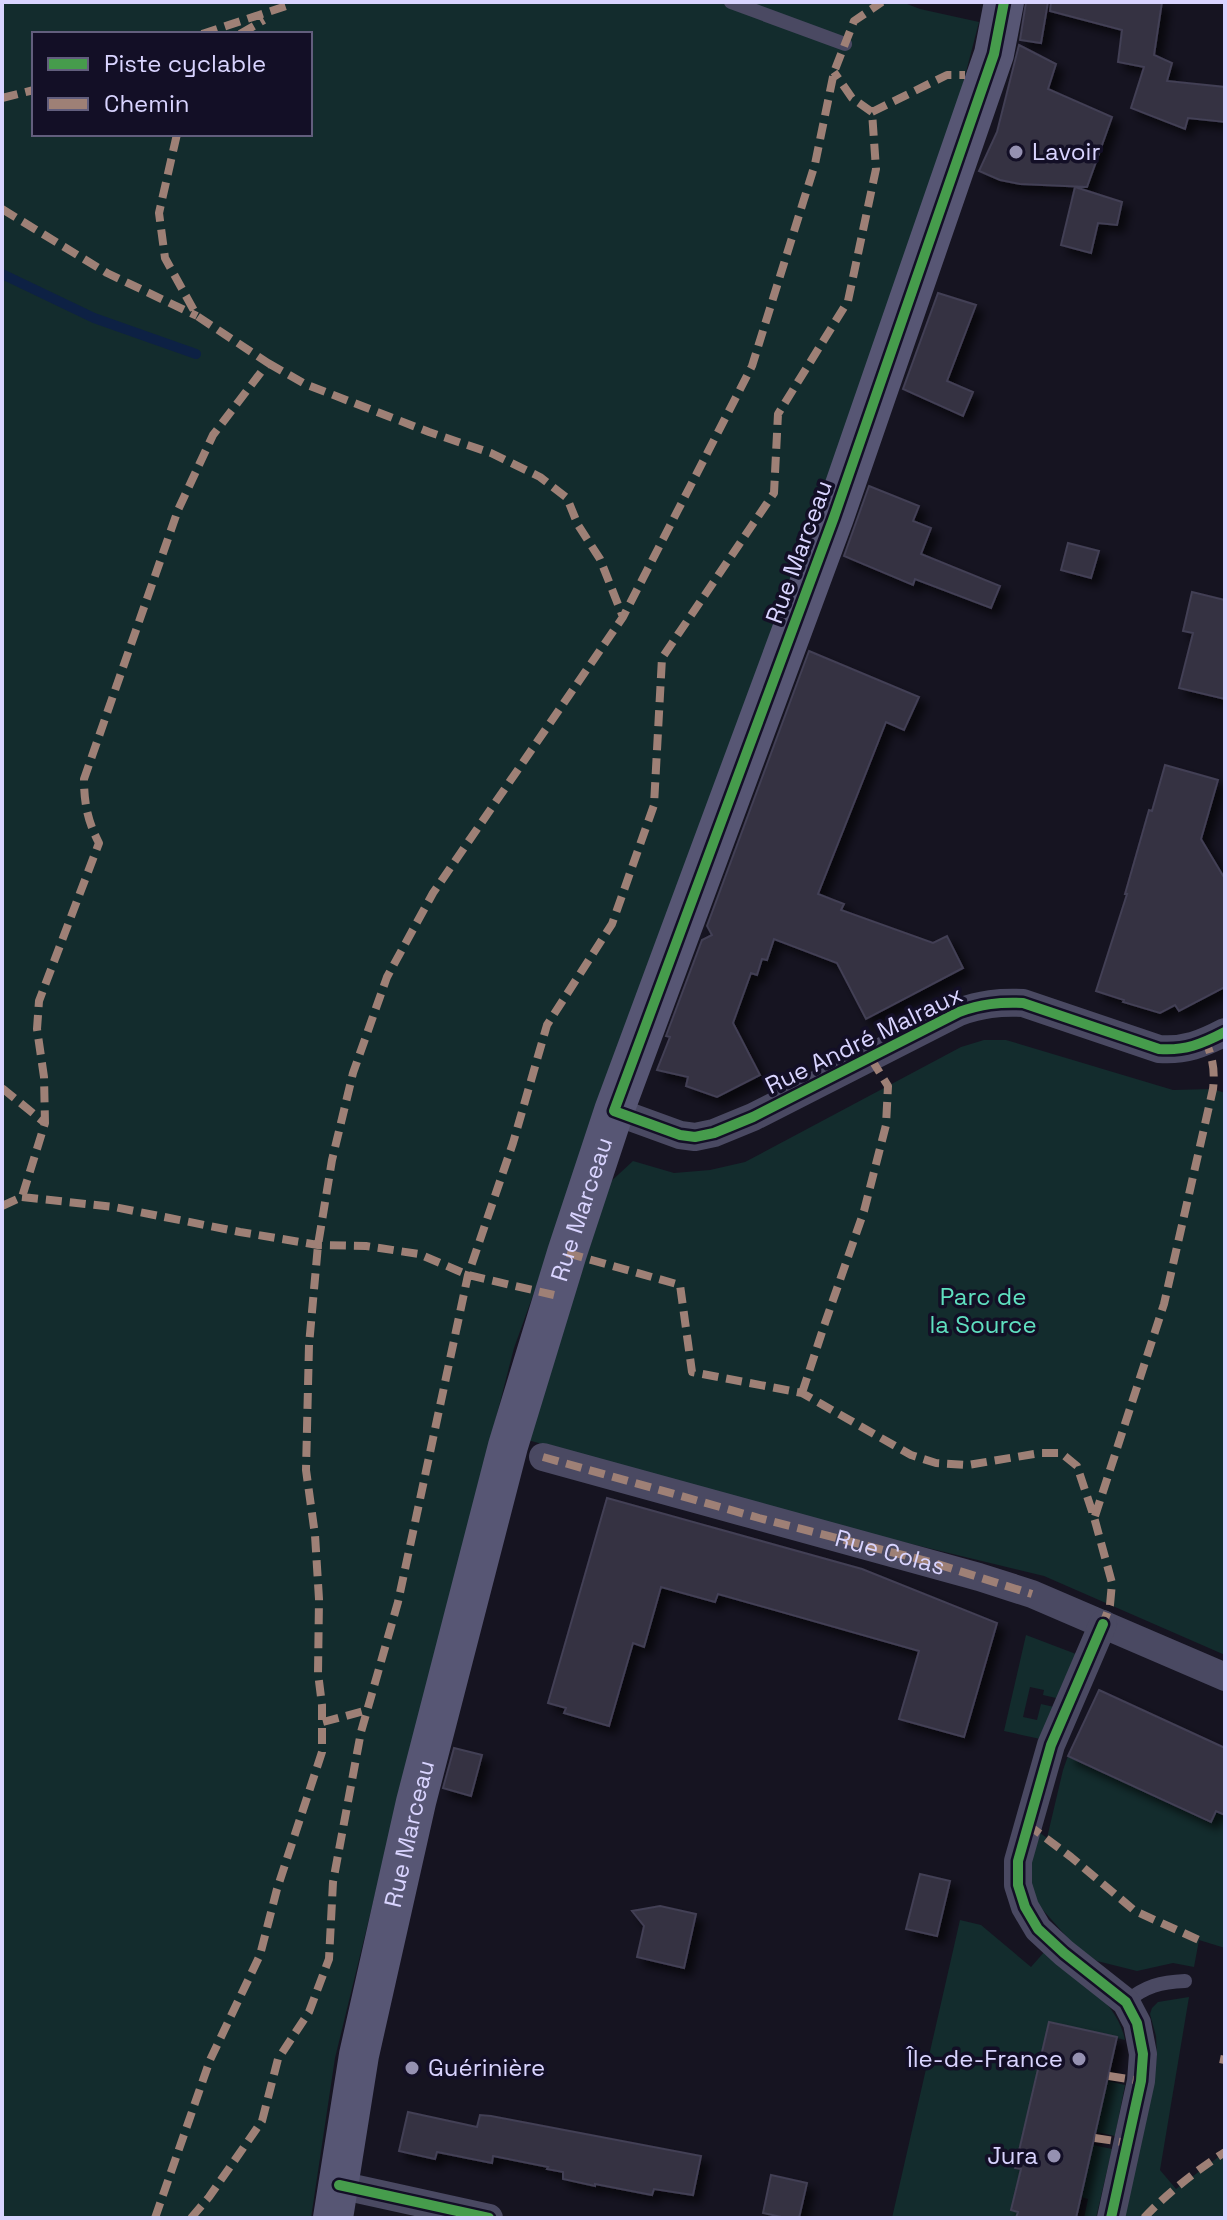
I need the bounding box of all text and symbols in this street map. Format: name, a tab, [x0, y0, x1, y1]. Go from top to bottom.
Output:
legend	[32, 32, 312, 136]
text: Piste cyclable	[104, 48, 266, 79]
text: Chemin	[104, 88, 190, 119]
place label: Lavoir	[1032, 136, 1100, 167]
marker: Lavoir	[1007, 143, 1025, 161]
street label: Rue Marceau	[758, 476, 839, 628]
street label: Rue André Malraux	[760, 978, 967, 1101]
street label: Rue Marceau	[543, 1133, 619, 1285]
park label: Parc de la Source	[929, 1281, 1037, 1340]
street label: Rue Colas	[832, 1522, 949, 1582]
street label: Rue Marceau	[377, 1757, 441, 1910]
place label: Île-de-France	[905, 2043, 1063, 2074]
marker: Île-de-France	[1070, 2050, 1088, 2068]
place label: Guérinière	[428, 2052, 545, 2083]
marker: Guérinière	[403, 2059, 421, 2077]
place label: Jura	[987, 2140, 1038, 2171]
marker: Jura	[1045, 2147, 1063, 2165]

